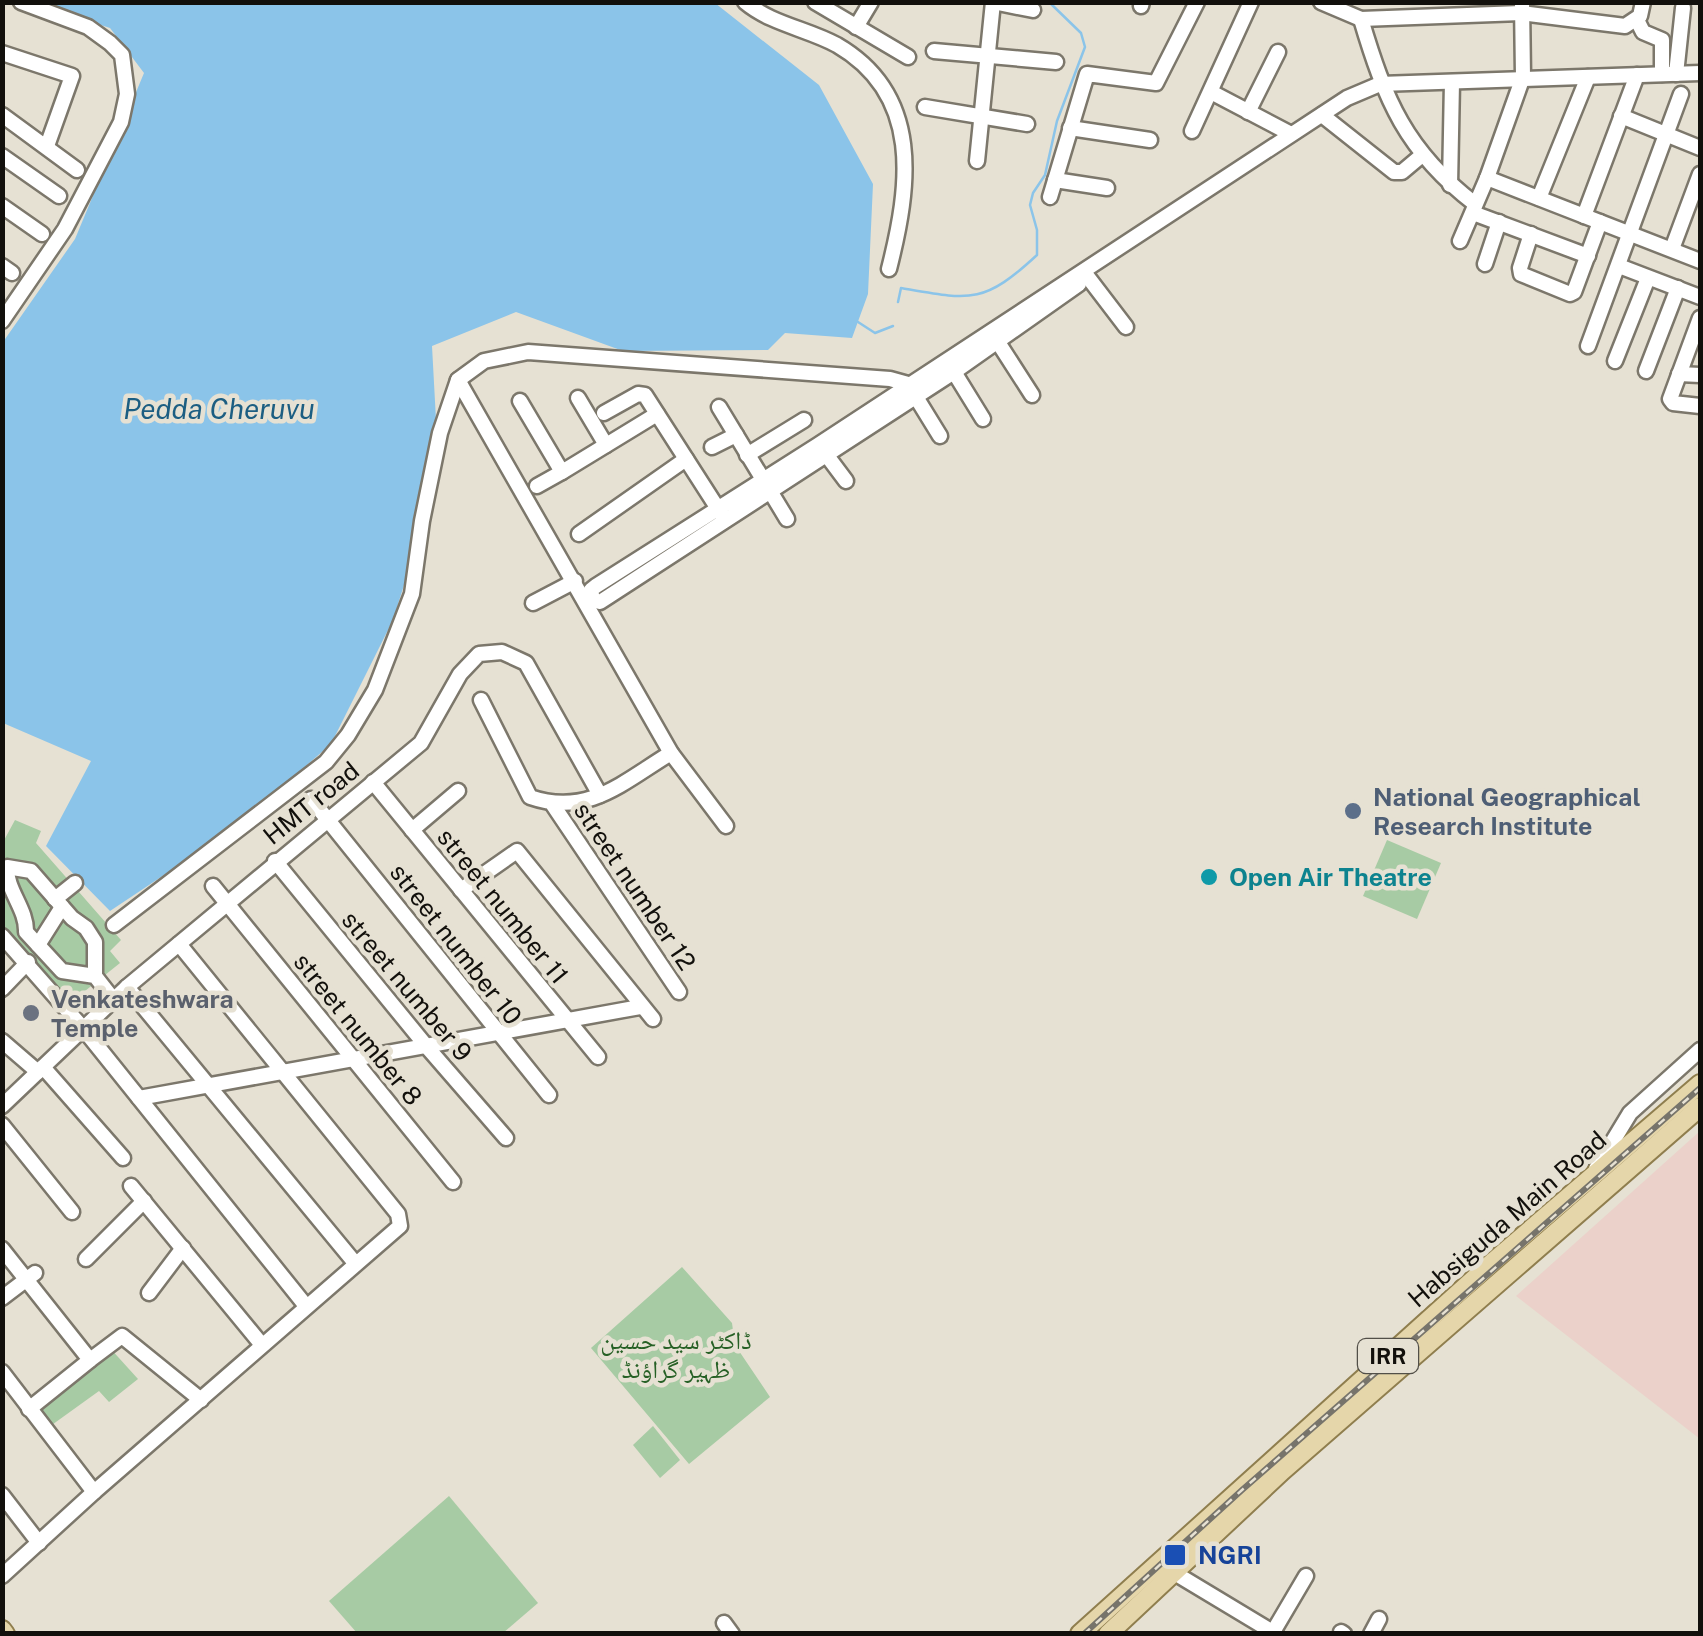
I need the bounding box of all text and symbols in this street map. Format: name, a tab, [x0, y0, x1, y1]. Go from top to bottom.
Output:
water label: Pedda Cheruvu	[123, 392, 315, 425]
street label: HMT road	[257, 755, 365, 851]
place label: National Geographical Research Institute	[1373, 782, 1641, 841]
street label: street number 12	[568, 796, 702, 976]
marker: National Geographical Research Institute	[1342, 800, 1364, 822]
street label: street number 11	[431, 822, 575, 990]
street label: street number 10	[384, 857, 528, 1031]
place label: Open Air Theatre	[1229, 862, 1432, 892]
marker: Open Air Theatre	[1198, 866, 1220, 888]
street label: street number 9	[336, 905, 478, 1067]
street label: street number 8	[287, 947, 429, 1111]
place label: Venkateshwara Temple	[51, 984, 234, 1043]
marker: Venkateshwara Temple	[20, 1002, 42, 1024]
street label: Habsiguda Main Road	[1402, 1125, 1612, 1313]
park label: ڈاکٹر سید حسین ظہیر گراؤنڈ	[600, 1325, 752, 1384]
road number: IRR	[1358, 1339, 1418, 1373]
place label: NGRI	[1198, 1540, 1262, 1570]
marker: NGRI	[1162, 1542, 1188, 1568]

